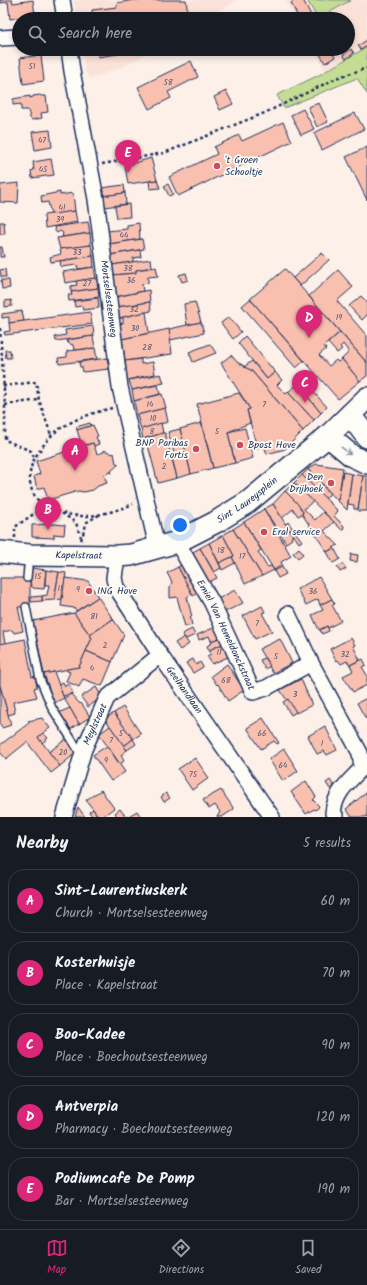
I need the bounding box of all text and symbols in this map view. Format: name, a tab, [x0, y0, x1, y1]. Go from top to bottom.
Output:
search box	[12, 12, 355, 56]
text: Search here	[58, 22, 132, 46]
icon: search	[26, 23, 48, 45]
house number: 51	[29, 60, 36, 73]
house number: 58	[163, 76, 173, 89]
house number: 47	[38, 134, 46, 147]
pin: E	[115, 140, 141, 173]
place label: 't Groen Schooltje	[225, 152, 263, 180]
marker: 't Groen Schooltje	[212, 161, 222, 171]
house number: 45	[39, 163, 48, 176]
house number: 41	[59, 201, 66, 214]
house number: 39	[56, 213, 64, 226]
house number: 44	[120, 229, 129, 242]
house number: 33	[72, 246, 82, 259]
street label: Mortselsesteenweg	[96, 259, 122, 339]
house number: 38	[123, 262, 133, 275]
house number: 36	[126, 274, 136, 287]
house number: 27	[83, 277, 91, 290]
house number: 32	[129, 303, 139, 316]
pin: D	[296, 305, 322, 338]
house number: 19	[336, 311, 342, 324]
house number: 30	[131, 322, 139, 335]
house number: 28	[142, 341, 152, 354]
pin: C	[292, 370, 318, 403]
house number: 14	[147, 398, 154, 411]
house number: 7	[262, 398, 266, 411]
house number: 10	[150, 412, 156, 425]
house number: 8	[150, 425, 155, 438]
house number: 5	[215, 425, 220, 438]
place label: BNP Paribas Fortis	[135, 435, 189, 463]
place label: Bpost Hove	[248, 437, 296, 453]
pin: A	[62, 438, 88, 471]
marker: Bpost Hove	[235, 440, 245, 450]
marker: BNP Paribas Fortis	[191, 444, 201, 454]
one-way arrow	[341, 447, 352, 456]
house number: 2	[162, 460, 167, 473]
place label: Den Drijhoek	[289, 469, 323, 497]
street label: Sint Laureysplein	[214, 473, 281, 528]
marker: Den Drijhoek	[326, 478, 336, 488]
pin: B	[35, 497, 61, 530]
your location	[170, 515, 190, 535]
place label: Eral service	[272, 524, 320, 540]
marker: Eral service	[259, 527, 269, 537]
house number: 18	[217, 544, 225, 557]
street label: Kapelstraat	[55, 547, 103, 564]
house number: 17	[239, 550, 245, 563]
house number: 15	[35, 570, 42, 583]
street label: Emiel Van Hemeldonckstraat	[192, 576, 259, 693]
house number: 11	[57, 582, 63, 595]
house number: 9	[76, 583, 80, 596]
place label: ING Hove	[97, 583, 137, 599]
house number: 36	[308, 585, 318, 598]
marker: ING Hove	[84, 586, 94, 596]
house number: 81	[90, 610, 98, 623]
house number: 7	[255, 617, 259, 630]
house number: 2	[103, 639, 108, 652]
house number: 11	[216, 646, 222, 659]
house number: 32	[340, 648, 350, 661]
house number: 5	[274, 650, 279, 663]
house number: 4	[90, 662, 95, 675]
street label: Geelhandlaan	[162, 663, 206, 717]
house number: 68	[221, 674, 231, 687]
house number: 3	[293, 688, 298, 701]
street label: Meylstraat	[79, 701, 112, 748]
house number: 5	[119, 727, 124, 740]
house number: 66	[258, 727, 266, 740]
house number: 7	[109, 734, 113, 747]
house number: 1	[321, 737, 324, 750]
house number: 20	[59, 746, 67, 759]
house number: 9	[104, 754, 108, 767]
house number: 64	[279, 759, 288, 772]
house number: 75	[189, 768, 198, 781]
text: Nearby	[16, 830, 68, 857]
text: 5 results	[303, 833, 351, 854]
text: Sint-Laurentiuskerk	[55, 879, 187, 903]
text: A	[26, 891, 34, 912]
text: 60 m	[321, 891, 350, 912]
text: Church · Mortselsesteenweg	[55, 903, 208, 924]
text: Kosterhuisje	[55, 951, 135, 975]
text: B	[26, 963, 34, 984]
text: 70 m	[322, 963, 350, 984]
text: Place · Kapelstraat	[55, 975, 158, 996]
text: Boo-Kadee	[55, 1023, 125, 1047]
text: C	[26, 1035, 34, 1056]
text: 90 m	[322, 1035, 350, 1056]
text: Place · Boechoutsesteenweg	[55, 1047, 208, 1068]
text: Antverpia	[55, 1095, 118, 1119]
text: D	[26, 1107, 34, 1128]
text: 120 m	[316, 1107, 350, 1128]
text: Pharmacy · Boechoutsesteenweg	[55, 1119, 233, 1140]
text: Podiumcafe De Pomp	[55, 1167, 195, 1191]
text: E	[26, 1179, 34, 1200]
text: 190 m	[318, 1179, 350, 1200]
text: Bar · Mortselsesteenweg	[55, 1191, 189, 1212]
tab: Map	[46, 1237, 68, 1279]
tab: Directions	[159, 1237, 204, 1279]
tab: Saved	[295, 1237, 321, 1279]

